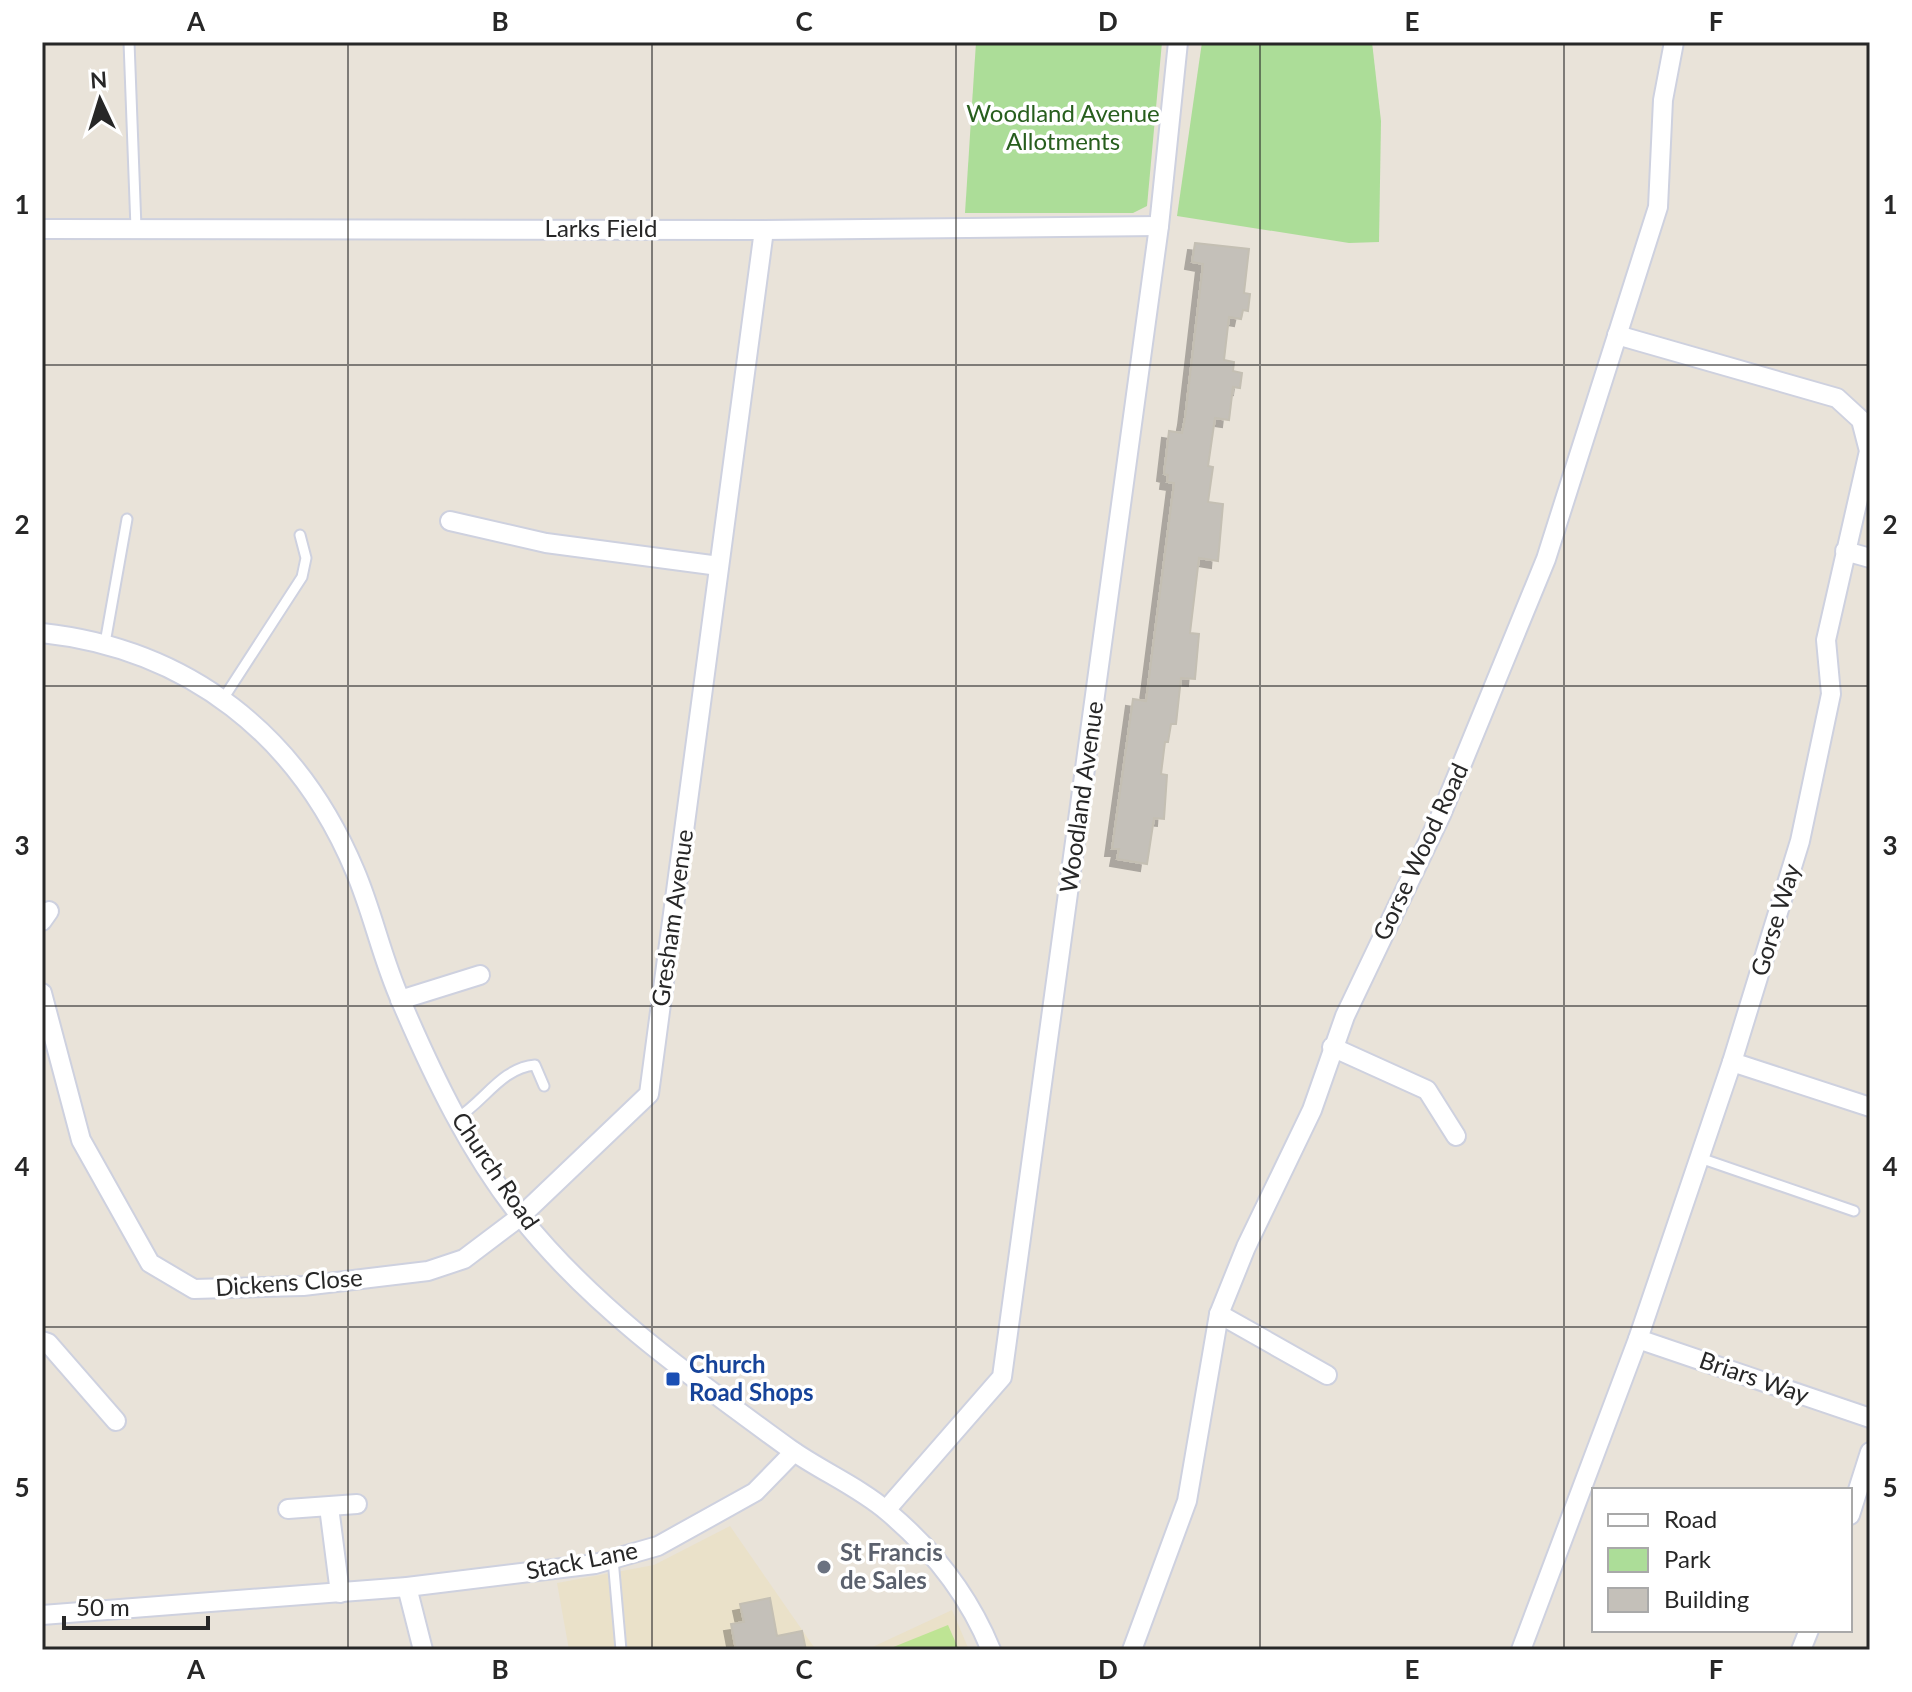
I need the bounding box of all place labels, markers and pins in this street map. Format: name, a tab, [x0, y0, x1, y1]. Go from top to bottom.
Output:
place label: Church Road Shops	[689, 1349, 814, 1406]
marker: Church Road Shops	[664, 1370, 682, 1388]
place label: St Francis de Sales	[840, 1537, 943, 1594]
marker: St Francis de Sales	[815, 1558, 833, 1576]

